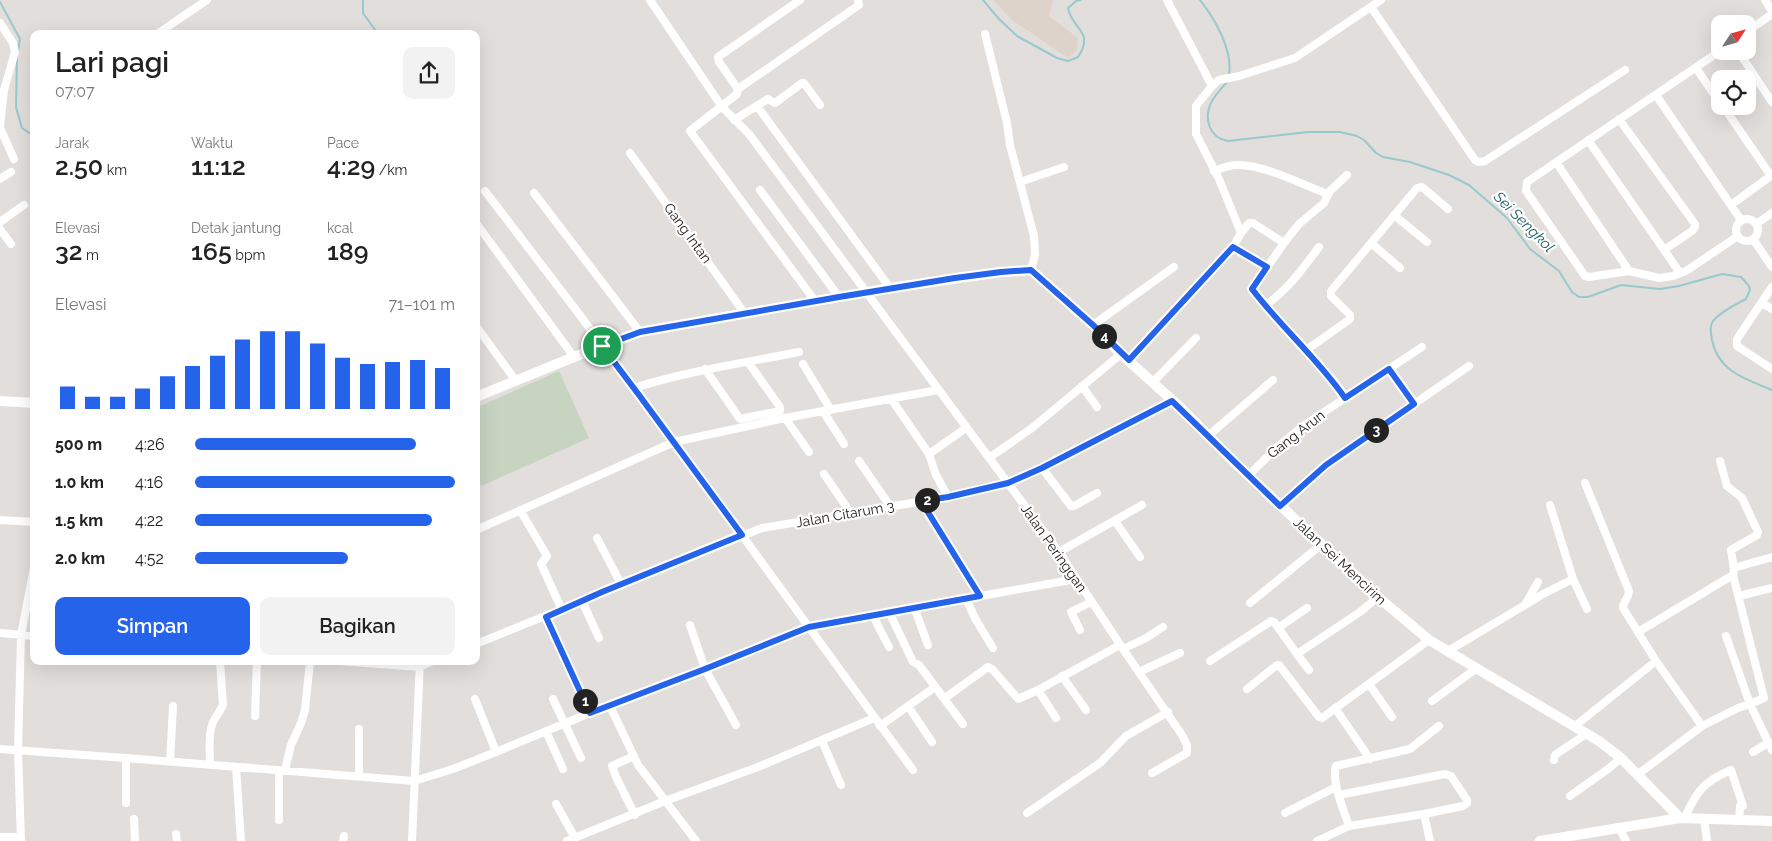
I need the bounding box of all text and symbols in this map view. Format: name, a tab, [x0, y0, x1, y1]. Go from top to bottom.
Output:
north arrow	[1711, 15, 1756, 60]
map controls	[1711, 15, 1756, 115]
text: Lari pagi	[55, 46, 169, 79]
button: share	[403, 47, 455, 99]
button: locate	[1711, 70, 1756, 115]
text: 07:07	[55, 82, 94, 101]
text: Jarak	[55, 135, 89, 151]
text: Waktu	[191, 135, 233, 151]
text: Pace	[327, 135, 359, 151]
text: 2.50	[55, 151, 103, 181]
text: 11:12	[191, 151, 246, 181]
text: 4:29	[327, 151, 375, 181]
text: km	[103, 162, 127, 178]
text: /km	[375, 162, 407, 178]
water label: Sei Sengkol	[1489, 187, 1558, 256]
street label: Gang Intan	[661, 200, 715, 266]
text: Elevasi	[55, 220, 100, 236]
text: Detak jantung	[191, 220, 281, 236]
text: kcal	[327, 220, 353, 236]
text: 32	[55, 236, 82, 266]
text: 165	[191, 236, 232, 266]
text: 189	[327, 236, 369, 266]
text: m	[82, 247, 99, 263]
text: bpm	[232, 247, 265, 263]
text: Elevasi	[55, 295, 107, 314]
text: 71–101 m	[388, 295, 455, 314]
pin: 4	[1092, 324, 1116, 348]
pin	[581, 325, 623, 367]
text: 4	[1101, 328, 1109, 344]
icon: arrive	[588, 332, 616, 360]
street label: Gang Arun	[1264, 407, 1328, 461]
pin: 3	[1364, 418, 1388, 442]
text: 3	[1373, 422, 1380, 438]
text: 500 m	[55, 435, 102, 454]
text: 4:26	[135, 435, 165, 454]
text: 1.0 km	[55, 473, 104, 492]
text: 4:16	[135, 473, 163, 492]
pin: 2	[914, 488, 940, 512]
text: 2	[924, 492, 931, 508]
street label: Jalan Citarum 3	[795, 497, 895, 531]
street label: Jalan Peringgan	[1018, 501, 1090, 595]
text: 1.5 km	[55, 511, 103, 530]
text: 4:22	[135, 511, 163, 530]
street label: Jalan Sei Mencirim	[1290, 514, 1390, 608]
text: 2.0 km	[55, 549, 105, 568]
text: 4:52	[135, 549, 164, 568]
button: Simpan	[55, 597, 250, 655]
button: Bagikan	[260, 597, 455, 655]
pin: 1	[572, 688, 598, 714]
text: 1	[582, 693, 589, 709]

